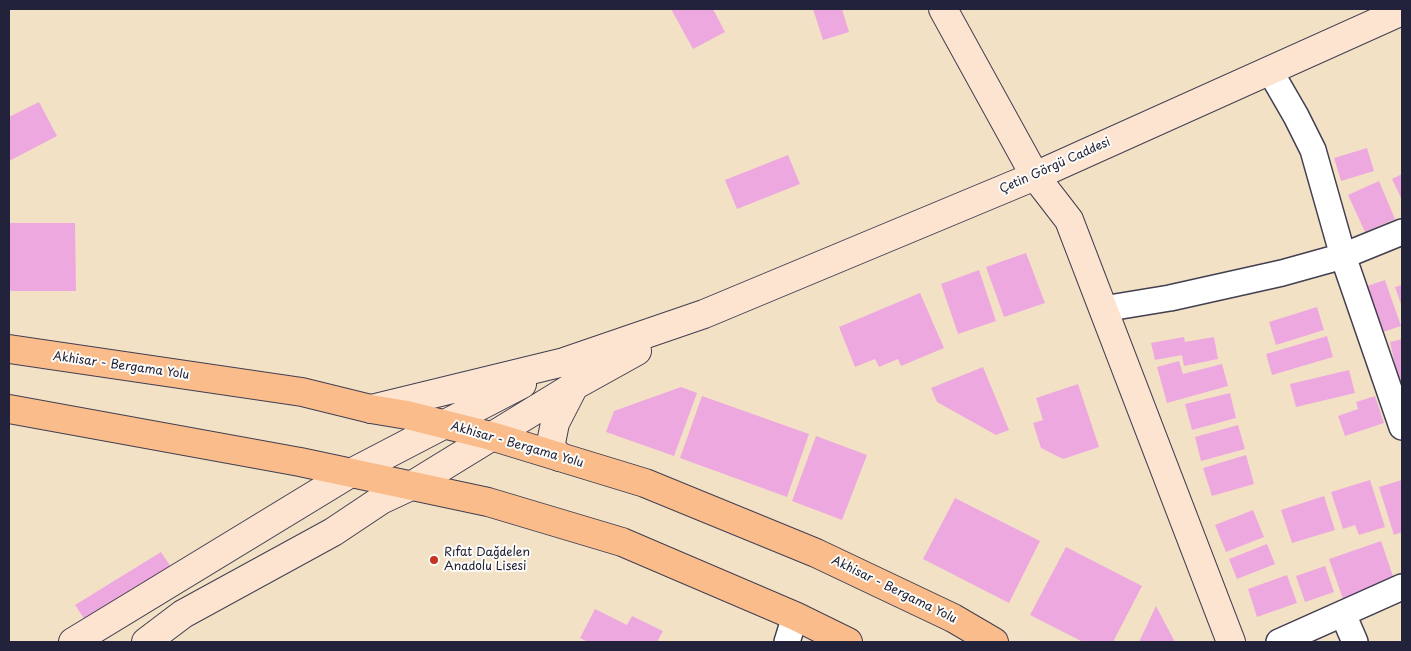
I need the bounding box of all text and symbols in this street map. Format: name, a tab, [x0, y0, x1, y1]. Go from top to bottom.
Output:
street label: Çetin Görgü Caddesi	[997, 135, 1113, 197]
street label: Akhisar - Bergama Yolu	[52, 349, 190, 383]
street label: Akhisar - Bergama Yolu	[449, 419, 585, 471]
place label: Rıfat Dağdelen Anadolu Lisesi	[444, 546, 530, 574]
street label: Akhisar - Bergama Yolu	[829, 553, 959, 627]
marker: Rıfat Dağdelen Anadolu Lisesi	[428, 554, 440, 566]

